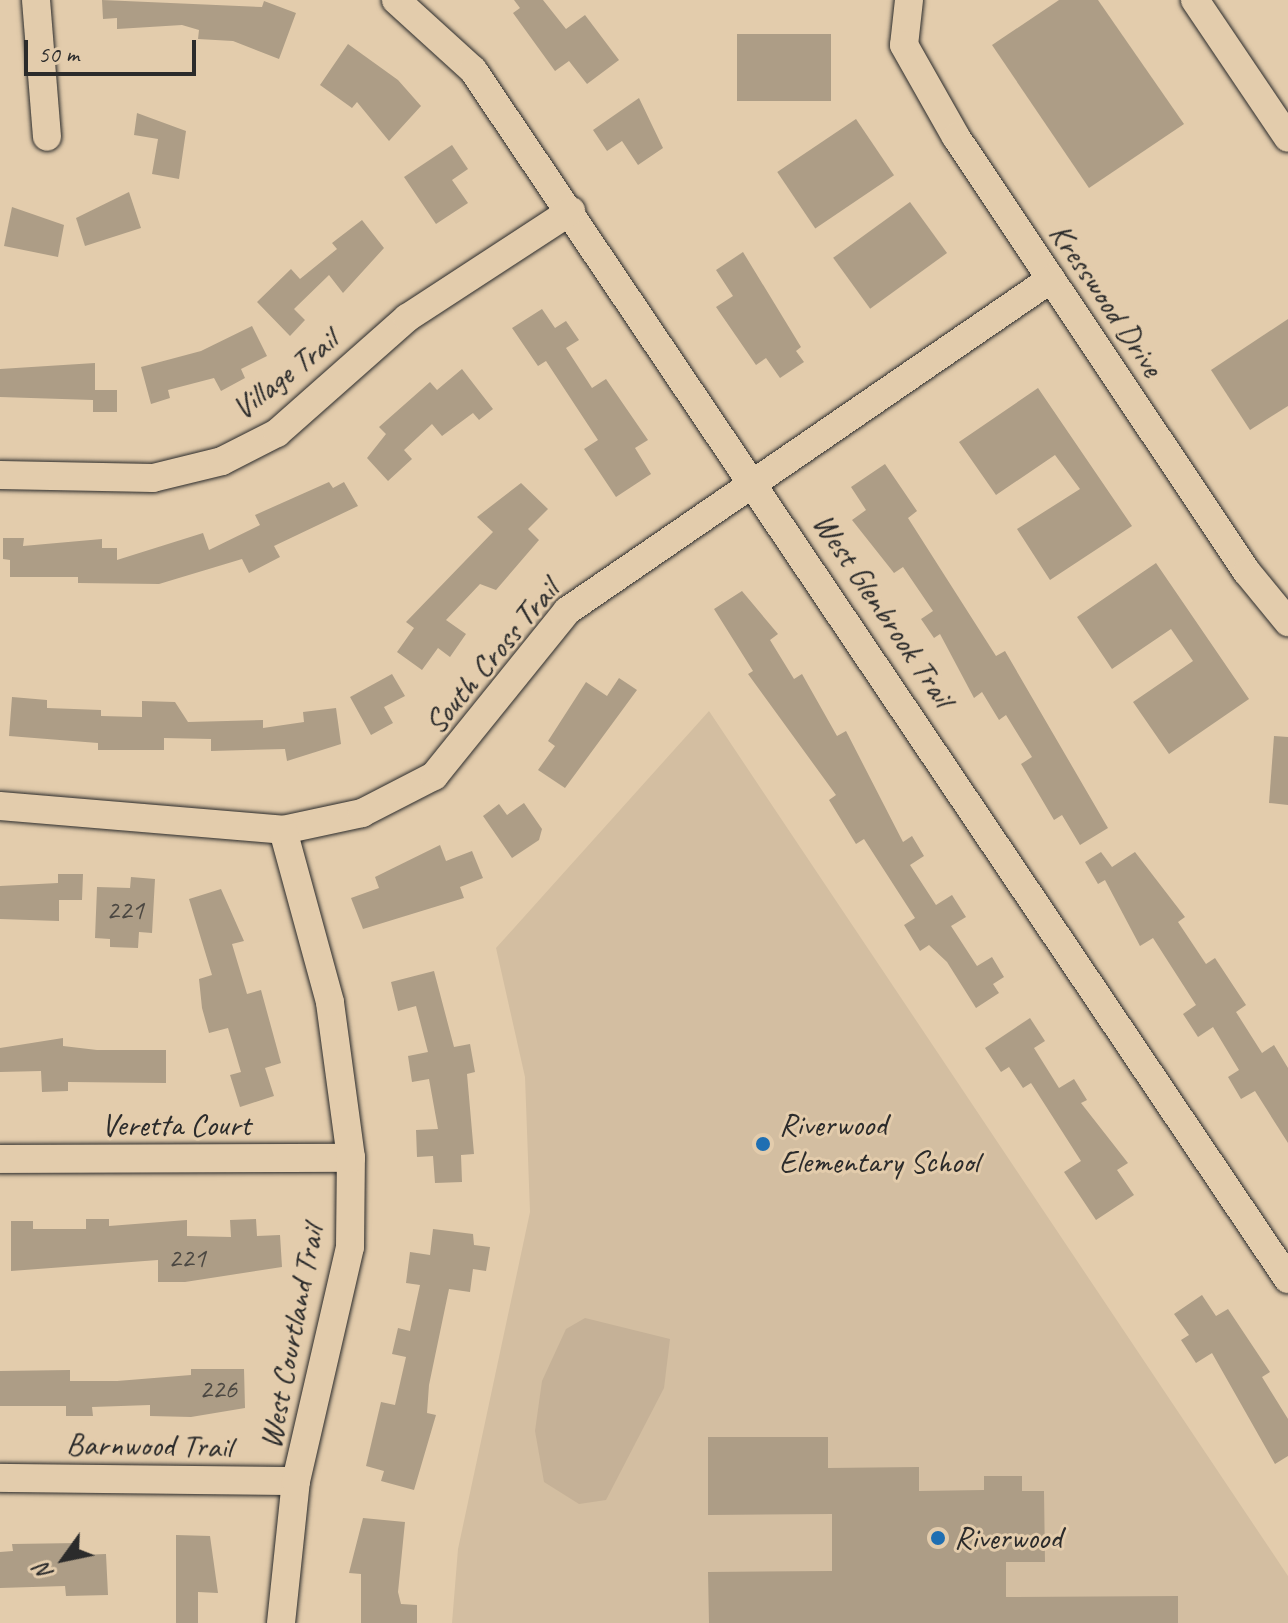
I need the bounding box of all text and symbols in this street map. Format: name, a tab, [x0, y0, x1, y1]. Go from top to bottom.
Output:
scale bar	[28, 24, 200, 74]
text: 50 m	[38, 39, 79, 69]
street label: Kresswood Drive	[1041, 216, 1171, 384]
street label: Village Trail	[224, 322, 346, 428]
street label: West Glenbrook Trail	[804, 506, 962, 714]
street label: South Cross Trail	[417, 573, 567, 741]
house number: 221	[106, 893, 144, 927]
street label: Veretta Court	[101, 1106, 251, 1144]
place label: Riverwood Elementary School	[779, 1107, 979, 1182]
marker: Riverwood Elementary School	[754, 1135, 772, 1153]
street label: West Courtland Trail	[252, 1223, 332, 1451]
house number: 221	[168, 1241, 206, 1275]
house number: 226	[199, 1372, 237, 1406]
street label: Barnwood Trail	[66, 1425, 232, 1467]
north arrow	[24, 1519, 104, 1599]
place label: Riverwood	[954, 1519, 1062, 1557]
marker: Riverwood	[929, 1529, 947, 1547]
text: N	[28, 1559, 59, 1585]

